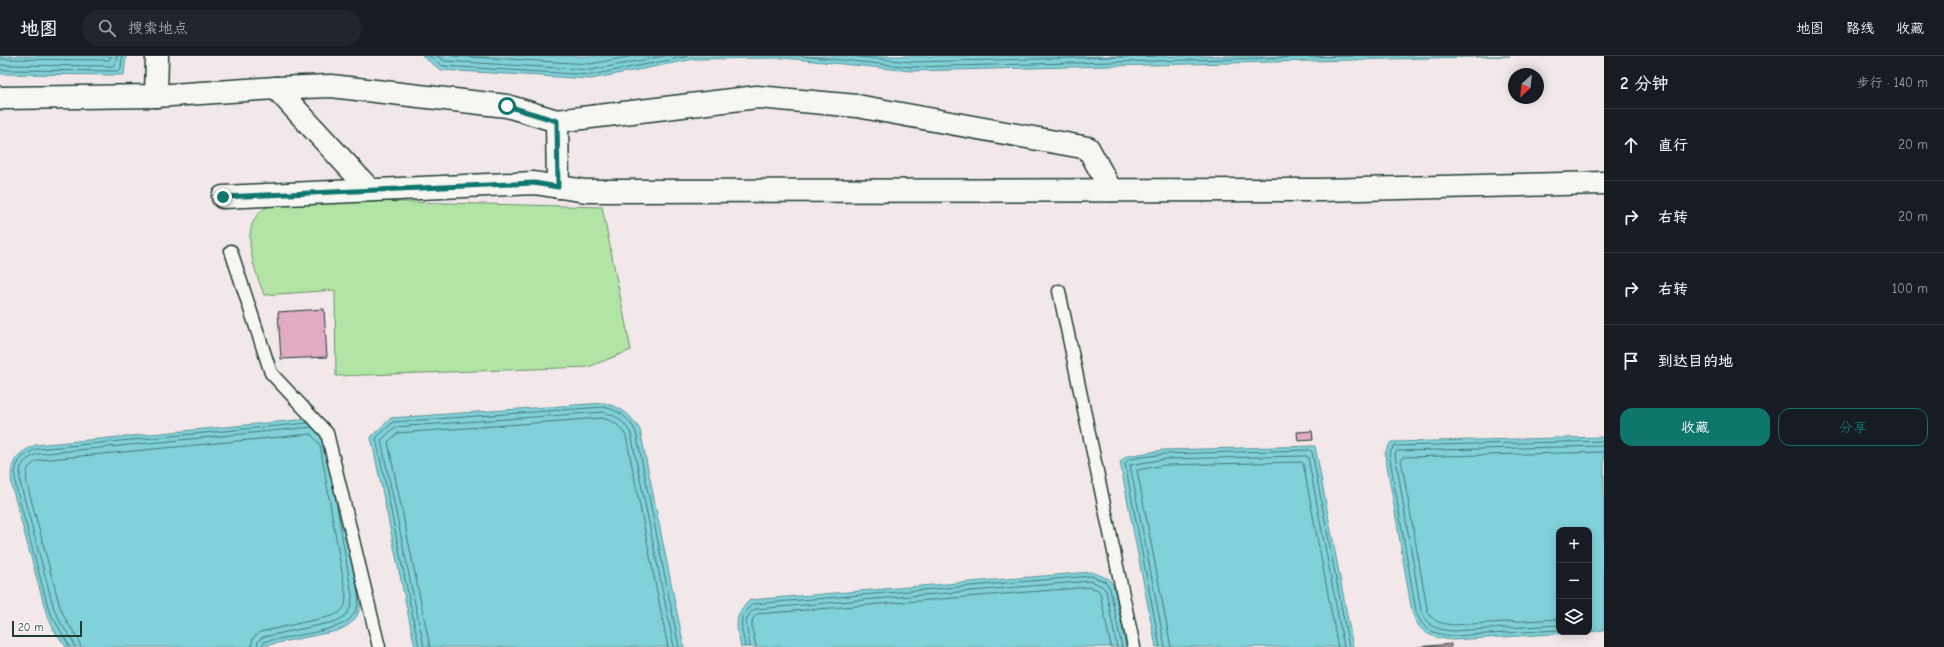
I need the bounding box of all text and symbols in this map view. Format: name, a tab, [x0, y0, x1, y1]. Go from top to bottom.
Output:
search box	[82, 10, 362, 46]
icon: search	[96, 17, 118, 39]
text: 地图	[20, 18, 58, 40]
text: 搜索地点	[128, 19, 188, 37]
text: 地图	[1796, 20, 1824, 37]
text: 路线	[1846, 20, 1874, 37]
text: 收藏	[1896, 20, 1924, 37]
north arrow	[1508, 68, 1544, 104]
text: 2 分钟	[1620, 74, 1669, 93]
text: 步行 · 140 m	[1857, 75, 1928, 90]
route start	[498, 97, 516, 115]
icon: ahead	[1620, 134, 1642, 156]
text: 直行	[1658, 136, 1688, 154]
text: 20 m	[1898, 137, 1928, 152]
route end	[214, 188, 232, 206]
icon: right	[1620, 206, 1642, 228]
text: 右转	[1658, 208, 1688, 226]
text: 20 m	[1898, 209, 1928, 224]
icon: right	[1620, 278, 1642, 300]
text: 右转	[1658, 280, 1688, 298]
text: 100 m	[1892, 281, 1928, 296]
icon: arrive	[1620, 350, 1642, 372]
text: 到达目的地	[1658, 352, 1733, 370]
button: 收藏	[1620, 408, 1770, 446]
button: 分享	[1778, 408, 1928, 446]
map controls	[1556, 527, 1592, 635]
button: +	[1556, 527, 1592, 563]
button: −	[1556, 563, 1592, 599]
button: layers	[1556, 599, 1592, 635]
scale bar	[12, 619, 82, 638]
text: 20 m	[18, 621, 43, 634]

